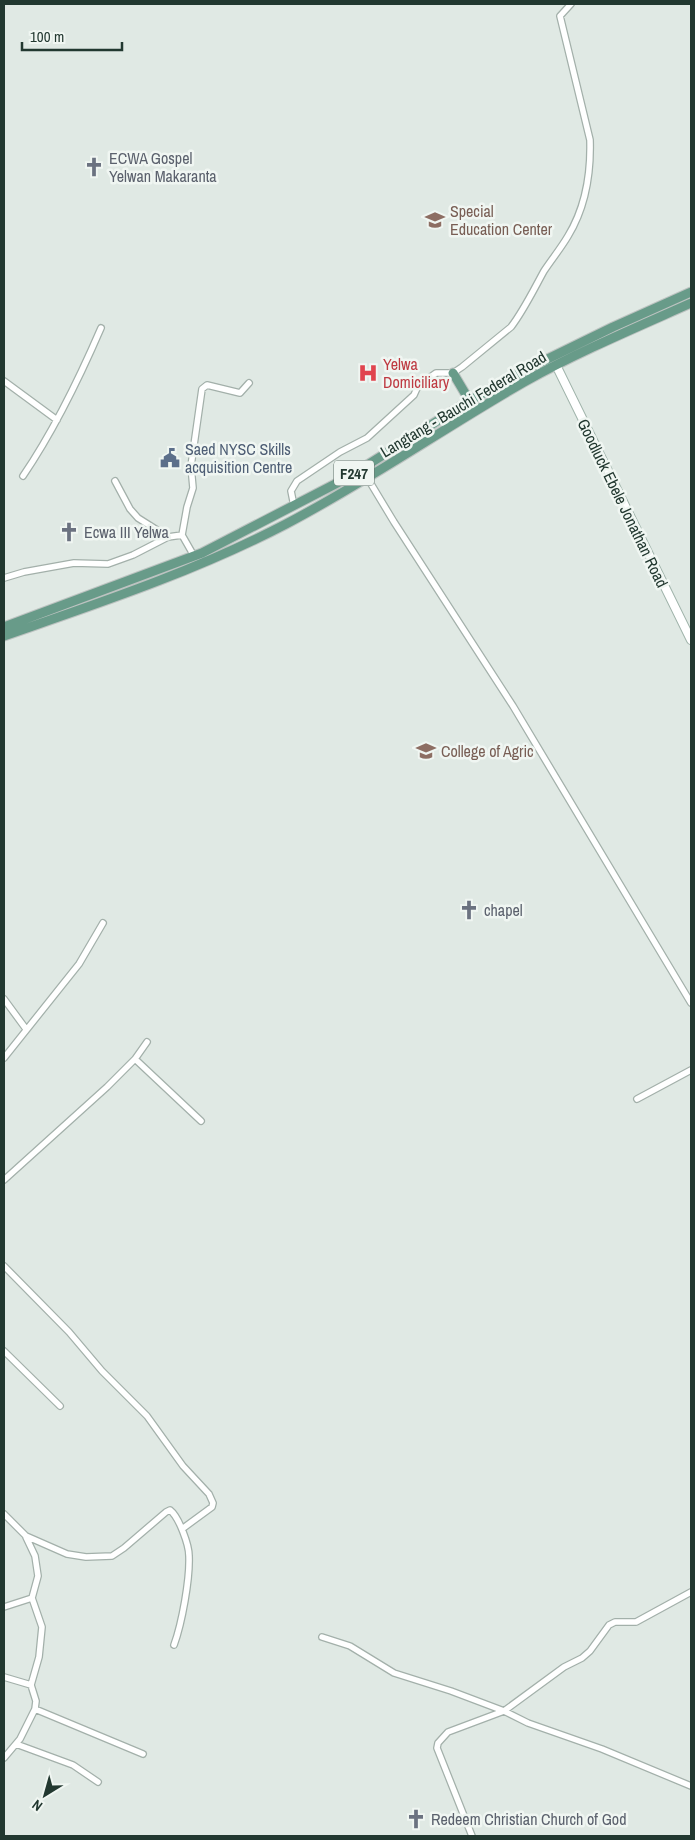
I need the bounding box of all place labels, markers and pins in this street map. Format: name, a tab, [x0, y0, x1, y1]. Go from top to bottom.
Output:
place label: ECWA Gospel Yelwan Makaranta	[109, 147, 217, 187]
church icon: ECWA Gospel Yelwan Makaranta	[83, 156, 105, 178]
place label: Special Education Center	[450, 200, 553, 240]
school or university icon: Special Education Center	[424, 209, 446, 231]
place label: Yelwa Domiciliary	[383, 353, 450, 393]
hospital icon: Yelwa Domiciliary	[357, 362, 379, 384]
place label: Saed NYSC Skills acquisition Centre	[185, 438, 292, 478]
public building icon: Saed NYSC Skills acquisition Centre	[159, 447, 181, 469]
church icon: Ecwa III Yelwa	[58, 521, 80, 543]
place label: Ecwa III Yelwa	[84, 521, 169, 543]
school or university icon: College of Agric	[415, 740, 437, 762]
place label: College of Agric	[441, 740, 534, 762]
church icon: chapel	[458, 899, 480, 921]
place label: chapel	[484, 899, 523, 921]
church icon: Redeem Christian Church of God	[405, 1808, 427, 1830]
place label: Redeem Christian Church of God	[431, 1808, 626, 1830]

